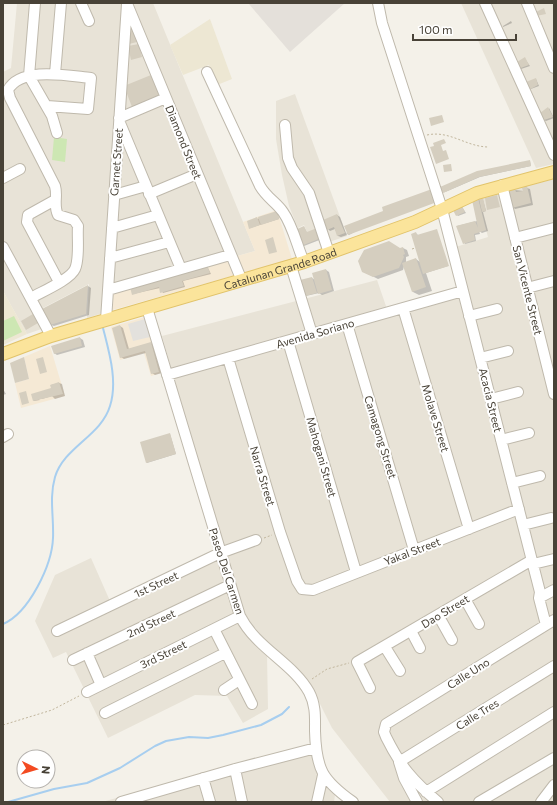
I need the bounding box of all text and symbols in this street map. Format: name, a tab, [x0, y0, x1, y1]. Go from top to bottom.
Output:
scale bar	[413, 16, 516, 42]
text: 100 m	[419, 22, 453, 36]
street label: Diamond Street	[163, 103, 205, 181]
street label: Garnet Street	[107, 127, 125, 196]
street label: Catalunan Grande Road	[222, 244, 338, 292]
street label: San Vicente Street	[511, 244, 546, 337]
street label: Avenida Soriano	[274, 316, 356, 350]
street label: Acacia Street	[477, 367, 505, 434]
street label: Molave Street	[420, 383, 453, 454]
street label: Camagong Street	[362, 394, 400, 481]
street label: Mahogani Street	[304, 415, 340, 499]
street label: Narra Street	[248, 445, 278, 508]
street label: Paseo Del Carmen	[207, 526, 247, 616]
street label: Yakal Street	[382, 534, 443, 568]
street label: 1st Street	[132, 568, 181, 600]
street label: Dao Street	[419, 591, 472, 630]
street label: 2nd Street	[125, 606, 178, 640]
street label: 3rd Street	[138, 637, 189, 671]
street label: Calle Uno	[444, 655, 492, 691]
street label: Calle Tres	[453, 696, 501, 732]
north arrow	[16, 749, 56, 789]
text: N	[40, 765, 53, 775]

